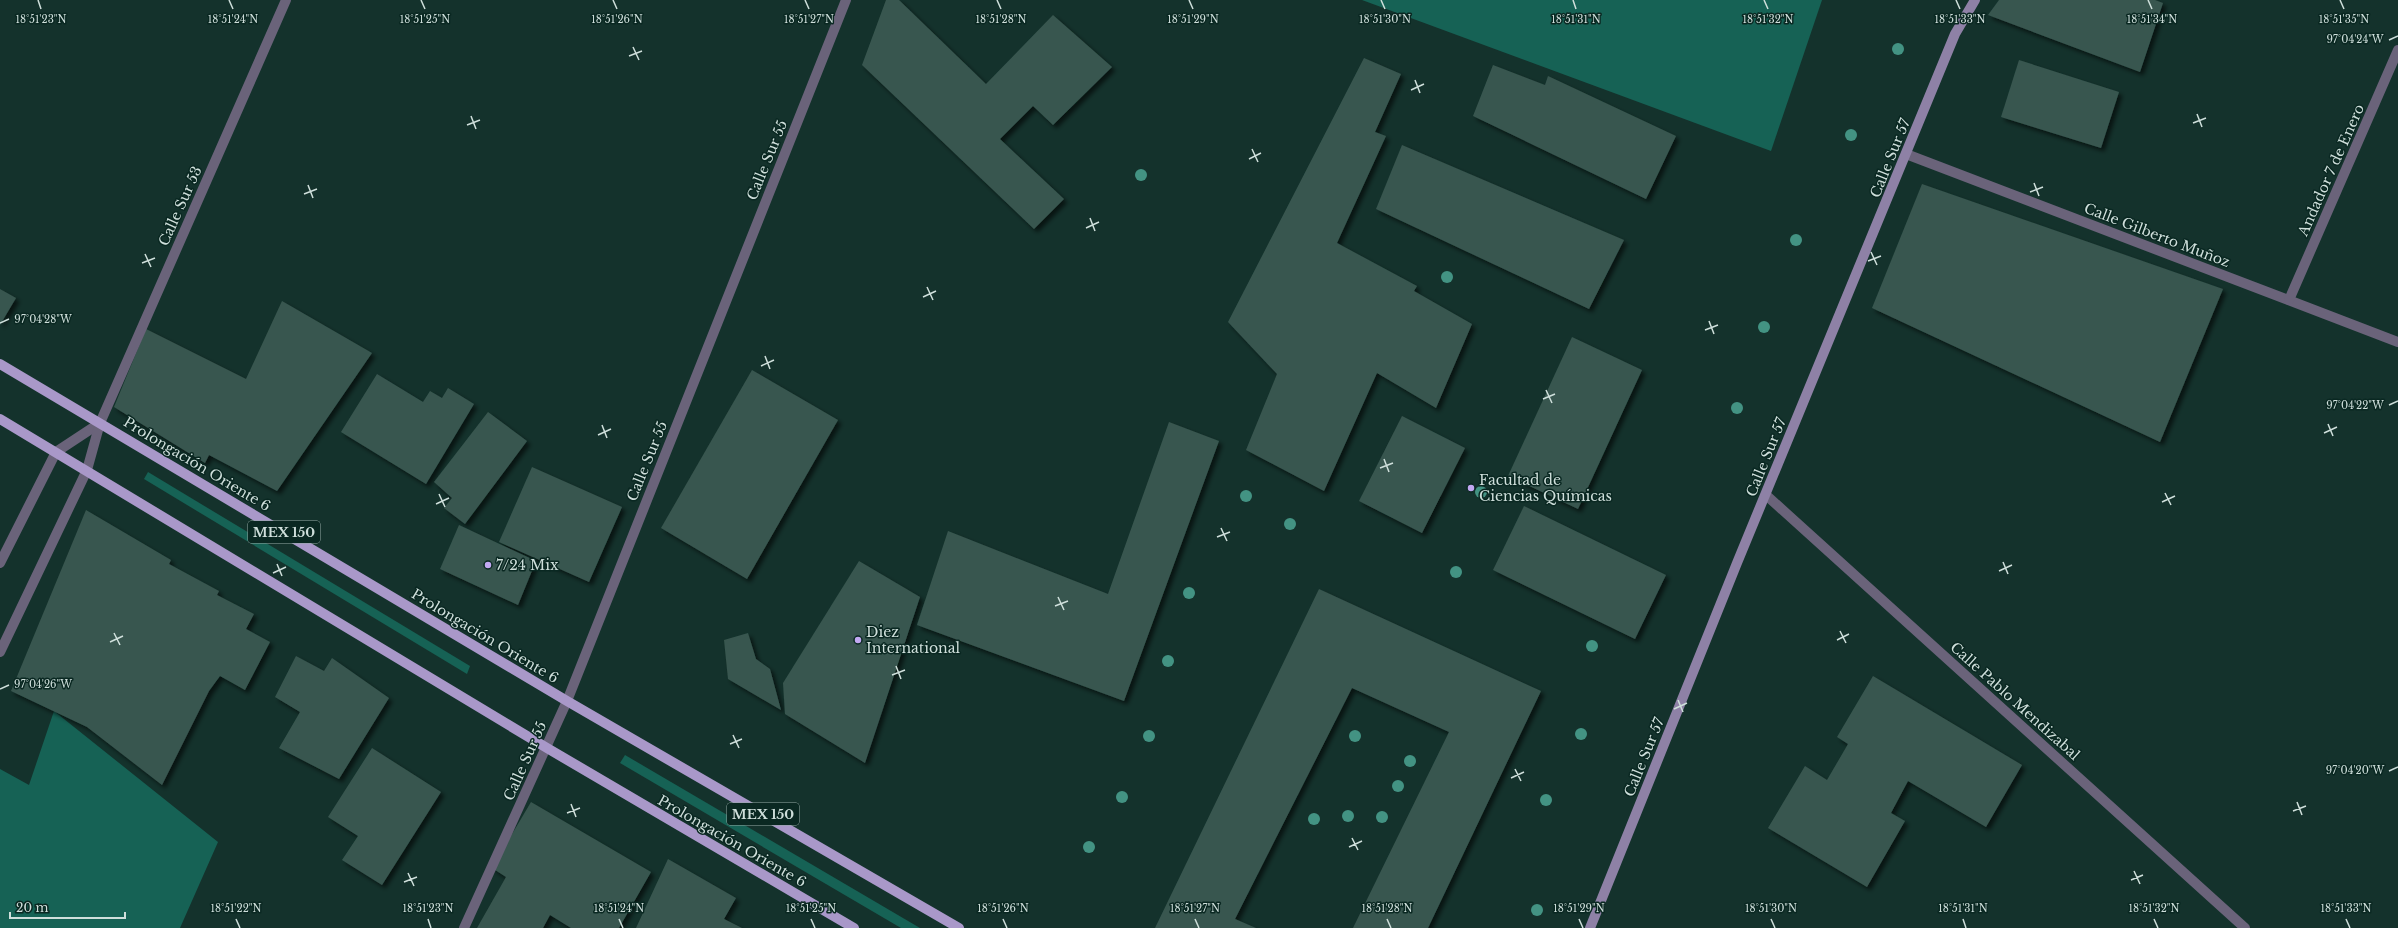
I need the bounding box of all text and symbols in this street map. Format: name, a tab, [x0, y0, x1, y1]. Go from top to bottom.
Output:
text: 18°51'23"N	[15, 13, 67, 26]
text: 18°51'24"N	[208, 13, 258, 26]
text: 18°51'25"N	[400, 13, 450, 26]
text: 18°51'26"N	[591, 13, 643, 26]
text: 18°51'27"N	[784, 13, 834, 26]
text: 18°51'28"N	[976, 13, 1026, 26]
text: 18°51'29"N	[1167, 13, 1219, 26]
text: 18°51'30"N	[1359, 13, 1411, 26]
text: 18°51'31"N	[1551, 13, 1601, 26]
text: 18°51'32"N	[1742, 13, 1794, 26]
text: 18°51'33"N	[1934, 13, 1986, 26]
text: 18°51'34"N	[2127, 13, 2177, 26]
text: 18°51'35"N	[2319, 13, 2369, 26]
text: 97°04'24"W	[2326, 33, 2384, 46]
street label: Andador 7 de Enero	[2293, 101, 2368, 240]
street label: Calle Sur 57	[1866, 115, 1914, 200]
street label: Calle Sur 55	[743, 117, 791, 203]
street label: Calle Sur 53	[154, 163, 206, 249]
street label: Calle Gilberto Muñoz	[2082, 199, 2233, 271]
text: 97°04'28"W	[14, 313, 72, 326]
text: 97°04'22"W	[2326, 399, 2384, 412]
street label: Prolongación Oriente 6	[120, 413, 274, 515]
street label: Calle Sur 57	[1742, 414, 1790, 499]
street label: Calle Sur 55	[623, 418, 671, 504]
place label: Facultad de Ciencias Químicas	[1479, 471, 1612, 505]
marker: Facultad de Ciencias Químicas	[1466, 483, 1476, 493]
road number: MEX 150	[248, 521, 320, 543]
place label: 7/24 Mix	[496, 556, 559, 574]
marker: 7/24 Mix	[483, 560, 493, 570]
street label: Prolongación Oriente 6	[408, 585, 562, 687]
place label: Diez International	[866, 623, 960, 657]
marker: Diez International	[853, 635, 863, 645]
street label: Calle Pablo Mendizabal	[1947, 638, 2084, 764]
text: 97°04'26"W	[14, 678, 72, 691]
street label: Calle Sur 57	[1620, 714, 1668, 799]
street label: Calle Sur 55	[500, 719, 550, 803]
text: 97°04'20"W	[2326, 764, 2385, 777]
street label: Prolongación Oriente 6	[654, 791, 810, 891]
road number: MEX 150	[727, 803, 799, 825]
scale bar	[10, 894, 125, 920]
text: 20 m	[16, 900, 48, 915]
text: 18°51'22"N	[210, 902, 262, 915]
text: 18°51'23"N	[402, 902, 454, 915]
text: 18°51'24"N	[594, 902, 644, 915]
text: 18°51'25"N	[786, 902, 836, 915]
text: 18°51'26"N	[977, 902, 1029, 915]
text: 18°51'27"N	[1170, 902, 1220, 915]
text: 18°51'28"N	[1362, 902, 1412, 915]
text: 18°51'29"N	[1553, 902, 1605, 915]
text: 18°51'30"N	[1745, 902, 1797, 915]
text: 18°51'31"N	[1938, 902, 1988, 915]
text: 18°51'32"N	[2128, 902, 2180, 915]
text: 18°51'33"N	[2320, 902, 2372, 915]

